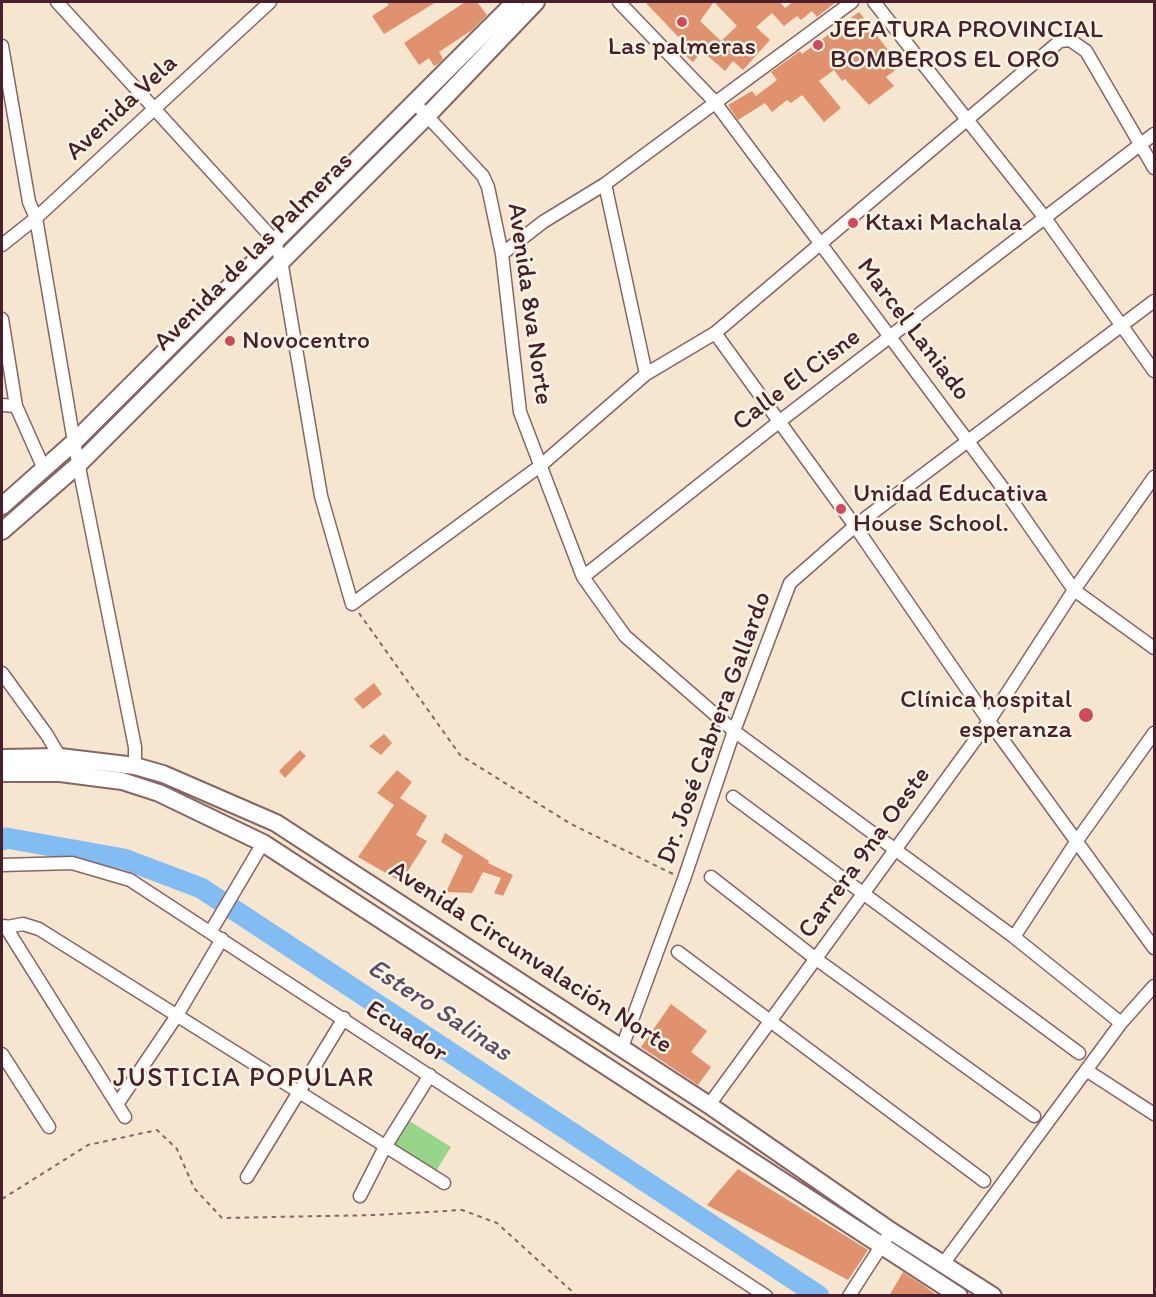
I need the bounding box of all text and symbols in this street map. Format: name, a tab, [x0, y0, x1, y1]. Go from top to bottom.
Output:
place label: JEFATURA PROVINCIAL BOMBEROS EL ORO	[830, 14, 1103, 76]
marker: Las palmeras	[675, 15, 689, 29]
place label: Las palmeras	[608, 31, 756, 63]
marker: JEFATURA PROVINCIAL BOMBEROS EL ORO	[811, 38, 825, 52]
street label: Avenida Vela	[60, 48, 184, 168]
street label: Avenida de las Palmeras	[148, 146, 360, 358]
street label: Avenida 8va Norte	[499, 201, 559, 407]
place label: Ktaxi Machala	[865, 207, 1022, 239]
marker: Ktaxi Machala	[846, 216, 860, 230]
street label: Marcel Laniado	[849, 253, 977, 407]
street label: Calle El Cisne	[727, 322, 867, 438]
place label: Novocentro	[242, 325, 370, 357]
marker: Novocentro	[223, 334, 237, 348]
place label: Unidad Educativa House School.	[853, 478, 1048, 540]
marker: Unidad Educativa House School.	[834, 502, 848, 516]
street label: Dr. José Cabrera Gallardo	[651, 588, 779, 868]
place label: Clínica hospital esperanza	[900, 684, 1072, 746]
marker: Clínica hospital esperanza	[1077, 706, 1095, 724]
street label: Carrera 9na Oeste	[792, 761, 938, 945]
street label: Avenida Circunvalación Norte	[382, 855, 678, 1061]
water label: Estero Salinas	[361, 953, 517, 1069]
street label: Ecuador	[359, 994, 453, 1070]
district label: JUSTICIA POPULAR	[115, 1063, 373, 1095]

